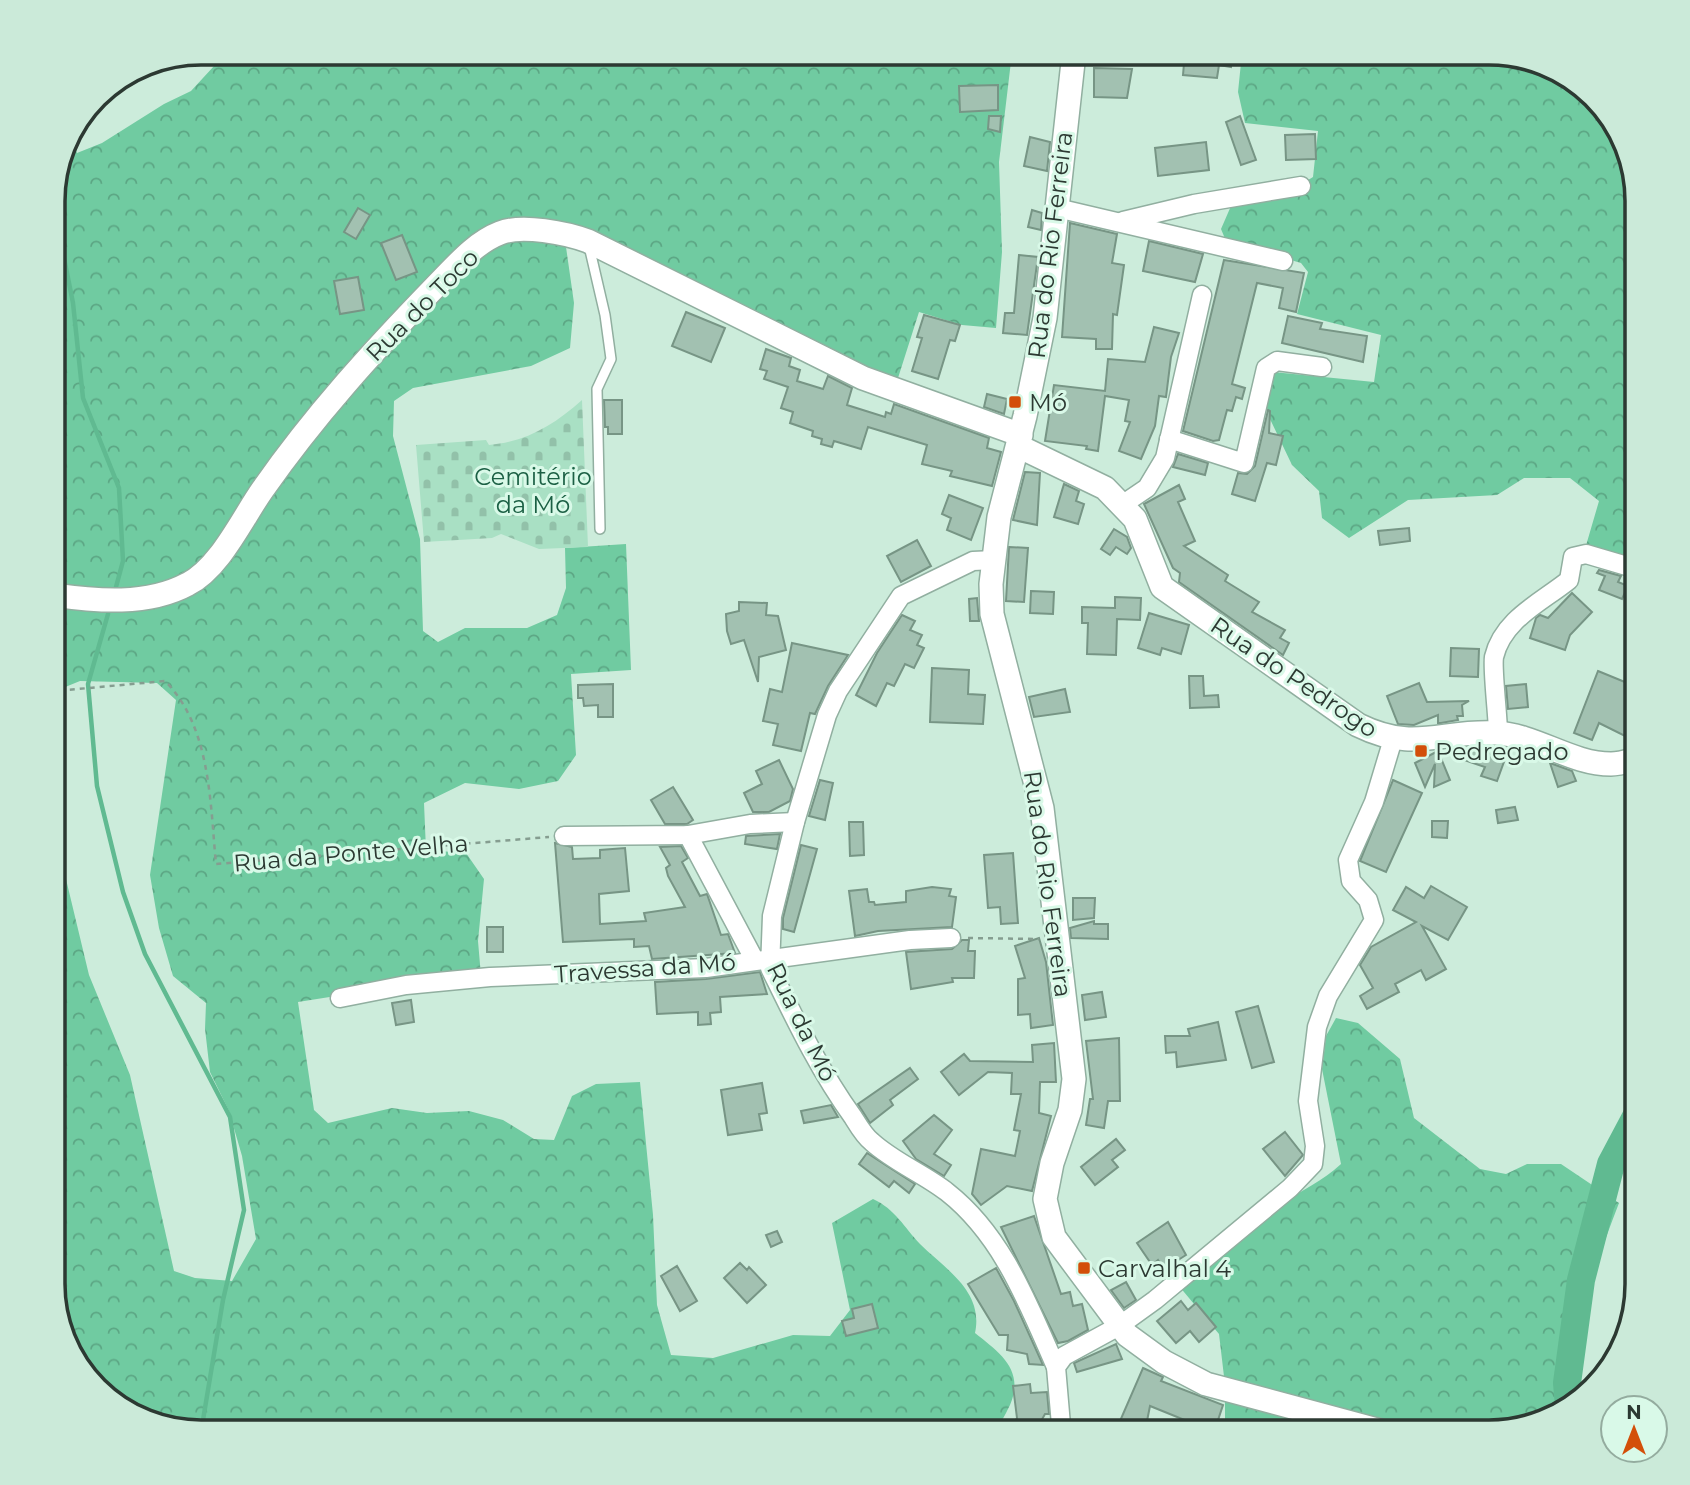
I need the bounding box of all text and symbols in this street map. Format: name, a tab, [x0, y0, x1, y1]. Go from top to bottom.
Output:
street label: Rua do Rio Ferreira	[1022, 130, 1078, 360]
street label: Rua do Toco	[360, 243, 484, 367]
place label: Mó	[1029, 388, 1067, 417]
marker: Mó	[1007, 394, 1023, 410]
park label: Cemitério da Mó	[474, 462, 592, 519]
street label: Rua do Pedrogo	[1205, 610, 1383, 744]
place label: Pedregado	[1435, 737, 1568, 766]
marker: Pedregado	[1413, 743, 1429, 759]
street label: Rua do Rio Ferreira	[1018, 769, 1078, 999]
street label: Rua da Ponte Velha	[232, 828, 470, 878]
street label: Travessa da Mó	[553, 947, 737, 989]
street label: Rua da Mó	[761, 958, 843, 1086]
place label: Carvalhal 4	[1098, 1254, 1231, 1283]
marker: Carvalhal 4	[1076, 1260, 1092, 1276]
north arrow	[1599, 1394, 1669, 1464]
text: N	[1626, 1401, 1642, 1424]

